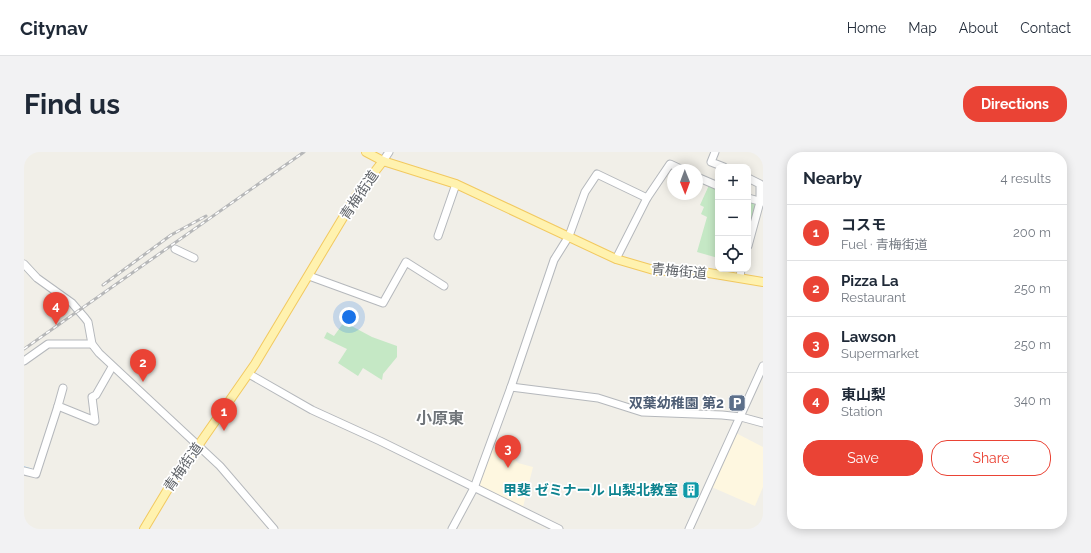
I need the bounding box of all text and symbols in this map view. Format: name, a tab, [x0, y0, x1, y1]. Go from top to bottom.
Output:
text: Citynav	[20, 17, 88, 39]
text: Home	[847, 20, 886, 36]
text: Map	[908, 20, 937, 36]
text: About	[959, 20, 998, 36]
text: Contact	[1020, 20, 1071, 36]
button: Directions	[963, 86, 1067, 122]
text: Find us	[24, 88, 120, 121]
north arrow	[667, 164, 703, 200]
map controls	[715, 164, 751, 272]
button: +	[715, 164, 751, 200]
street label: 青梅街道	[337, 167, 381, 223]
text: Nearby	[803, 168, 862, 188]
text: 4 results	[1000, 171, 1051, 186]
button: −	[715, 200, 751, 236]
text: コスモ	[841, 216, 886, 234]
text: 1	[813, 225, 819, 240]
text: 200 m	[1013, 225, 1051, 240]
button: locate	[715, 236, 751, 272]
text: Fuel · 青梅街道	[841, 237, 928, 252]
street label: 青梅街道	[650, 261, 708, 281]
text: Pizza La	[841, 272, 899, 290]
text: 2	[812, 281, 820, 296]
text: 250 m	[1014, 281, 1051, 296]
text: Restaurant	[841, 290, 906, 305]
pin: 4	[43, 292, 69, 325]
your location	[339, 307, 359, 327]
text: Lawson	[841, 328, 896, 346]
text: 3	[812, 337, 820, 352]
text: 250 m	[1014, 337, 1051, 352]
text: Supermarket	[841, 346, 919, 361]
pin: 2	[130, 349, 156, 382]
text: 東山梨	[841, 386, 886, 404]
parking icon: 双葉幼稚園 第2	[727, 393, 747, 413]
text: 4	[812, 393, 820, 408]
text: 340 m	[1014, 393, 1051, 408]
place label: 双葉幼稚園 第2	[629, 395, 724, 411]
pin: 1	[211, 398, 237, 431]
text: Station	[841, 404, 883, 419]
district label: 小原東	[416, 409, 464, 428]
pin: 3	[495, 435, 521, 468]
street label: 青梅街道	[160, 439, 206, 495]
button: Save	[803, 440, 923, 476]
button: Share	[931, 440, 1051, 476]
building icon: 甲斐 ゼミナール 山梨北教室	[681, 480, 701, 500]
place label: 甲斐 ゼミナール 山梨北教室	[503, 482, 678, 498]

